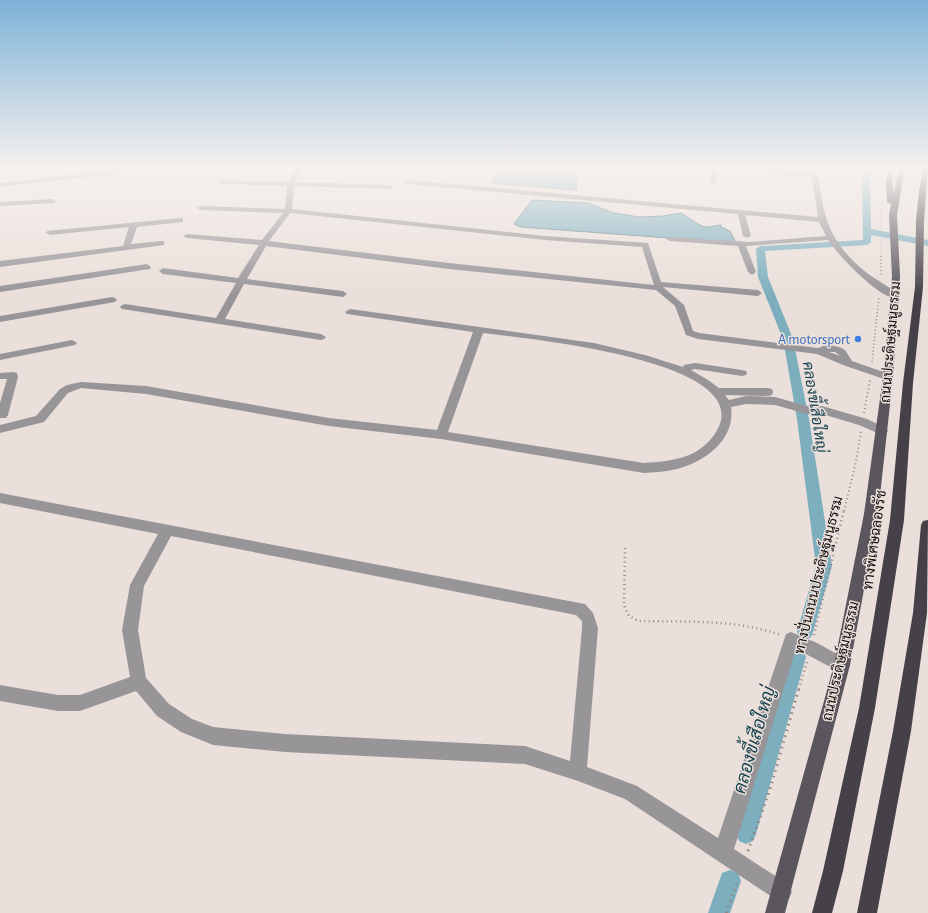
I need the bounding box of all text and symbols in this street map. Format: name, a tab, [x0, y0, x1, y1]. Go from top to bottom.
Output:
street label: ถนนประดิษฐ์มนูธรรม	[876, 280, 905, 404]
place label: A motorsport	[778, 333, 851, 347]
marker: A motorsport	[853, 334, 863, 344]
water label: คลองขี้เสือใหญ่	[799, 359, 837, 455]
street label: ทางพิเศษฉลองรัช	[859, 489, 889, 591]
street label: ทางปั่นถนนประดิษฐ์มนูธรรม	[787, 493, 847, 656]
street label: ถนนประดิษฐ์มนูธรรม	[818, 600, 863, 723]
water label: คลองขี้เสือใหญ่	[723, 681, 780, 796]

